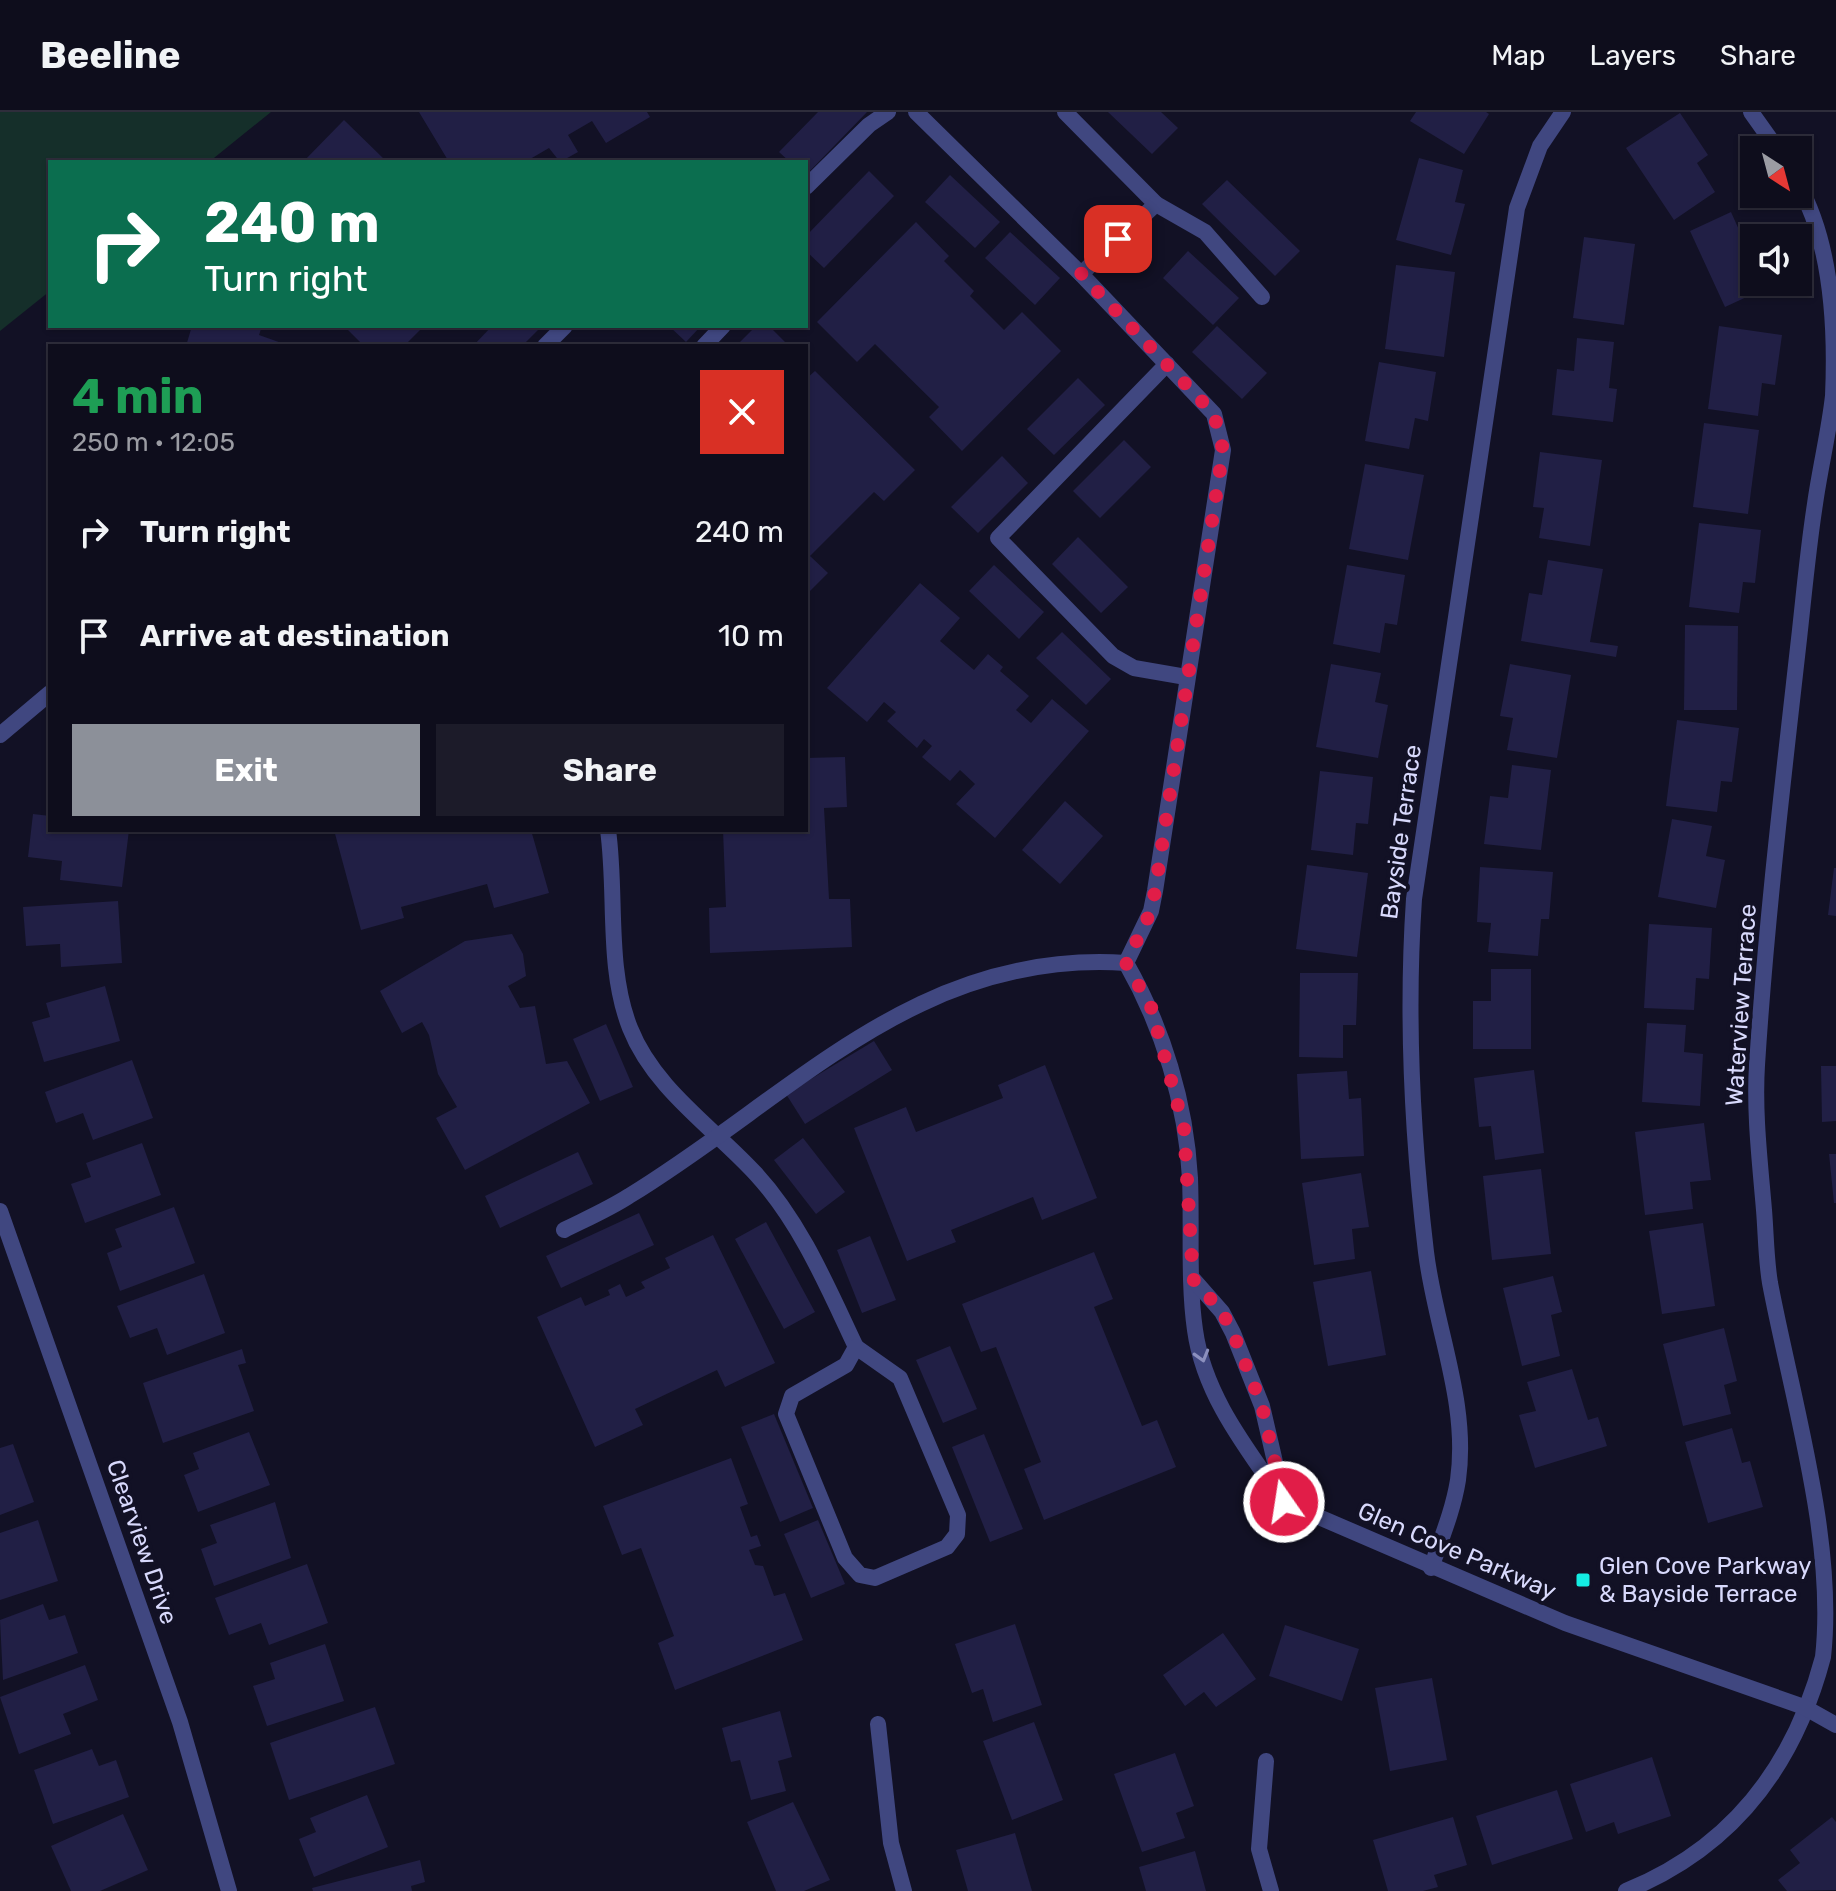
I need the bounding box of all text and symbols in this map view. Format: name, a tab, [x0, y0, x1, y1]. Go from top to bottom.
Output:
text: Beeline	[40, 32, 181, 78]
text: Map	[1491, 39, 1546, 72]
text: Layers	[1590, 39, 1676, 72]
text: Share	[1720, 39, 1796, 72]
north arrow	[1740, 136, 1812, 208]
map controls	[1740, 136, 1812, 296]
text: 240 m	[204, 190, 380, 256]
icon: right	[72, 192, 176, 296]
pin	[1084, 205, 1152, 273]
icon: arrive	[1096, 217, 1140, 261]
button: sound	[1740, 224, 1812, 296]
text: Turn right	[204, 257, 368, 300]
text: 4 min	[72, 368, 204, 425]
button: close	[700, 370, 784, 454]
text: 250 m · 12:05	[72, 427, 235, 458]
icon: right	[72, 510, 116, 554]
text: Turn right	[140, 514, 291, 550]
text: 240 m	[695, 514, 784, 550]
icon: arrive	[72, 614, 116, 658]
text: Arrive at destination	[140, 618, 450, 654]
text: 10 m	[718, 618, 784, 654]
button: Exit	[72, 724, 420, 816]
button: Share	[436, 724, 784, 816]
street label: Bayside Terrace	[1375, 743, 1427, 921]
street label: Waterview Terrace	[1720, 903, 1762, 1107]
one-way arrow	[1193, 1348, 1209, 1362]
street label: Clearview Drive	[101, 1456, 183, 1628]
position arrow	[1242, 1460, 1326, 1544]
street label: Glen Cove Parkway	[1354, 1497, 1560, 1605]
place label: Glen Cove Parkway & Bayside Terrace	[1599, 1552, 1812, 1608]
marker: Glen Cove Parkway & Bayside Terrace	[1574, 1571, 1592, 1589]

